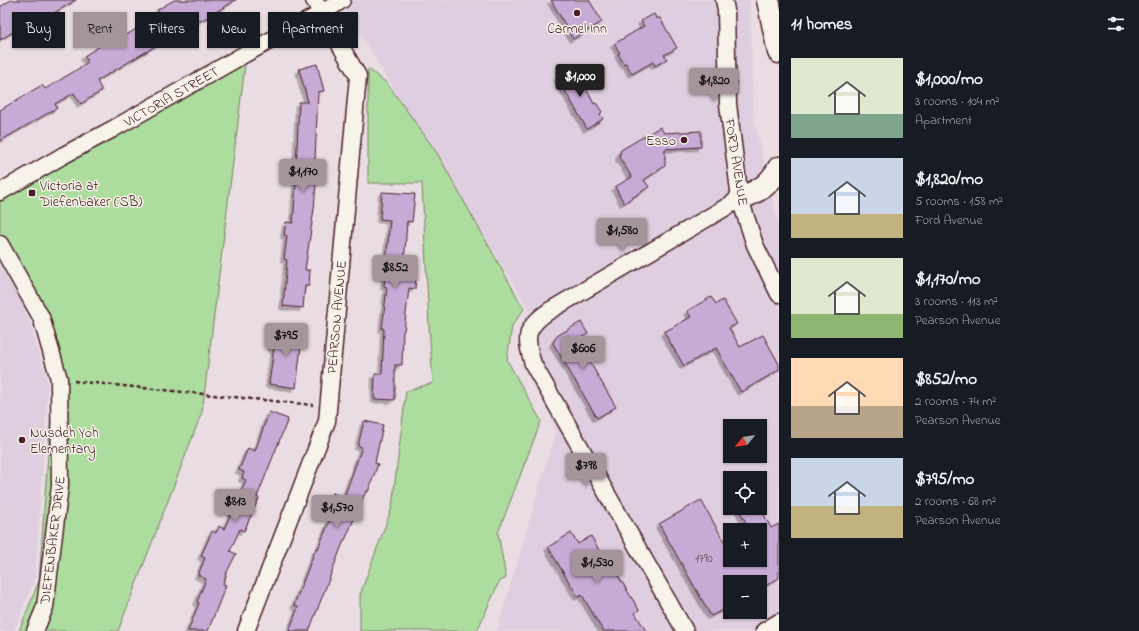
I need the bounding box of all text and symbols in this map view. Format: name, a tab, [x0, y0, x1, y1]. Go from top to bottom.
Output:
marker: Carmel Inn	[572, 8, 582, 18]
chip: Buy	[12, 12, 65, 48]
chip: Rent	[73, 12, 127, 48]
chip: Filters	[135, 12, 199, 48]
chip: New	[207, 12, 260, 48]
chip: Apartment	[268, 12, 358, 48]
text: 11 homes	[791, 12, 852, 37]
icon: filters	[1105, 13, 1127, 35]
place label: Carmel Inn	[547, 19, 607, 40]
street label: VICTORIA STREET	[119, 61, 223, 134]
pin: $1,000	[547, 64, 613, 98]
text: $1,000	[564, 67, 596, 86]
text: $1,000/mo	[915, 67, 983, 92]
pin: $1,820	[681, 68, 747, 102]
text: $1,820	[698, 71, 730, 90]
icon: home	[823, 74, 871, 122]
text: 3 rooms · 104 m²	[915, 92, 999, 111]
text: Apartment	[915, 111, 972, 130]
street label: FORD AVENUE	[718, 116, 753, 207]
place label: Esso	[646, 131, 676, 152]
marker: Esso	[679, 135, 689, 145]
pin: $1,170	[270, 159, 336, 193]
text: $1,170	[288, 162, 318, 181]
text: $1,820/mo	[915, 167, 983, 192]
icon: home	[823, 174, 871, 222]
place label: Victoria at Diefenbaker (SB)	[39, 176, 142, 213]
marker: Victoria at Diefenbaker (SB)	[27, 188, 37, 198]
text: 5 rooms · 158 m²	[915, 192, 1003, 211]
text: Ford Avenue	[915, 211, 982, 230]
pin: $1,580	[589, 218, 655, 252]
text: $1,580	[606, 221, 638, 240]
pin: $852	[371, 255, 419, 289]
text: $852	[382, 258, 408, 277]
street label: PEARSON AVENUE	[322, 260, 353, 375]
text: $1,170/mo	[915, 267, 981, 292]
icon: home	[823, 274, 871, 322]
text: 3 rooms · 113 m²	[915, 292, 998, 311]
text: Pearson Avenue	[915, 311, 1001, 330]
pin: $795	[262, 323, 310, 357]
text: $795	[274, 326, 298, 345]
pin: $606	[559, 336, 607, 370]
text: $606	[571, 339, 595, 358]
text: $852/mo	[915, 367, 977, 392]
icon: home	[823, 374, 871, 422]
text: 2 rooms · 74 m²	[915, 392, 996, 411]
text: Pearson Avenue	[915, 411, 1001, 430]
north arrow	[723, 419, 767, 463]
map controls	[723, 419, 767, 619]
place label: Nusdeh Yoh Elementary	[30, 423, 98, 461]
marker: Nusdeh Yoh Elementary	[17, 435, 27, 445]
pin: $798	[562, 453, 610, 487]
text: $798	[575, 456, 597, 475]
text: $795/mo	[915, 467, 974, 492]
button: locate	[723, 471, 767, 515]
icon: home	[823, 474, 871, 522]
street label: DIEFENBAKER DRIVE	[35, 475, 72, 607]
pin: $813	[211, 489, 259, 523]
text: $813	[224, 492, 246, 511]
text: 2 rooms · 68 m²	[915, 492, 996, 511]
pin: $1,570	[304, 495, 370, 529]
text: $1,570	[321, 498, 353, 517]
text: Pearson Avenue	[915, 511, 1001, 530]
button: +	[723, 523, 767, 567]
pin: $1,530	[564, 550, 630, 584]
house number: 1790	[695, 550, 713, 568]
text: $1,530	[581, 553, 613, 572]
button: −	[723, 575, 767, 619]

